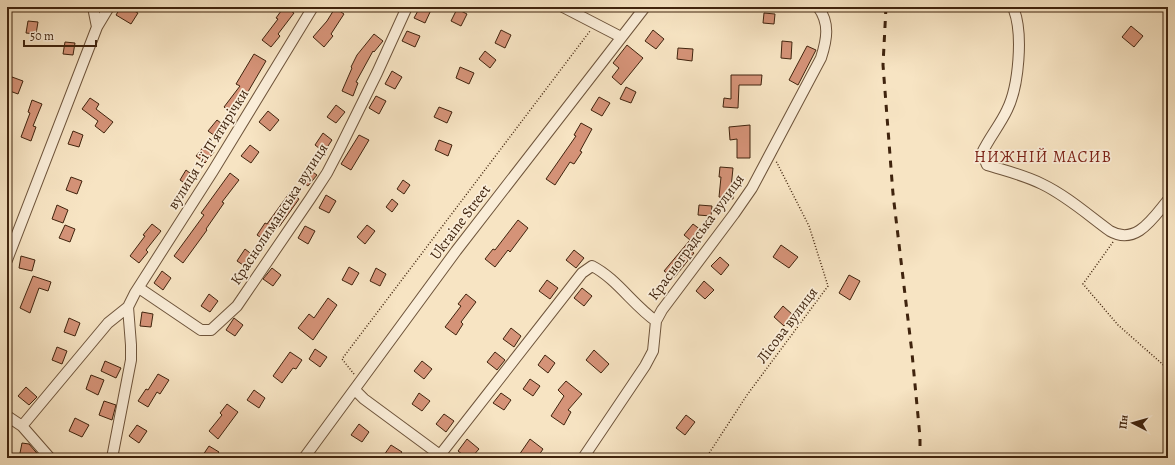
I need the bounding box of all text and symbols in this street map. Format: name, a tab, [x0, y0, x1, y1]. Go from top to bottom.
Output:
scale bar	[24, 22, 96, 48]
text: 50 m	[30, 28, 54, 44]
street label: вулиця 1-ї П'ятирічки	[163, 85, 253, 213]
street label: Краснолиманська вулиця	[226, 139, 332, 289]
district label: НИЖНІЙ МАСИВ	[974, 146, 1112, 168]
street label: Красноградська вулиця	[643, 170, 749, 304]
street label: Ukraine Street	[425, 180, 495, 264]
street label: Лісова вулиця	[752, 283, 822, 367]
north arrow	[1113, 403, 1153, 443]
text: Пн	[1115, 414, 1132, 430]

